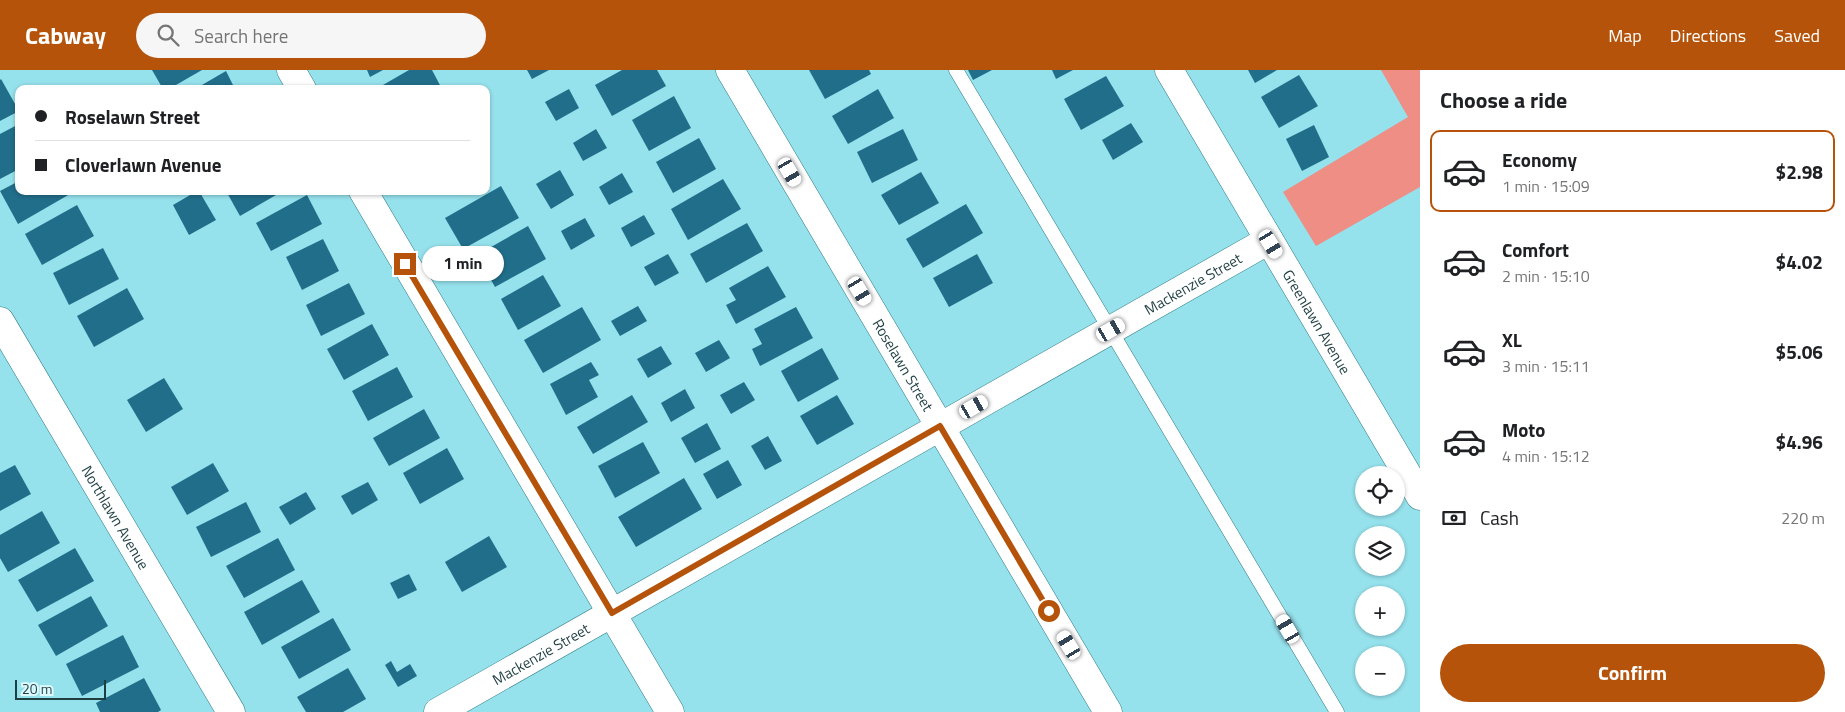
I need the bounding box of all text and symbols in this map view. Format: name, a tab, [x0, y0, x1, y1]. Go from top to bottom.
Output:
search box	[136, 13, 486, 58]
text: Cabway	[25, 17, 106, 53]
icon: search	[154, 21, 182, 49]
text: Search here	[194, 21, 288, 50]
text: Map	[1608, 22, 1642, 49]
text: Directions	[1670, 22, 1746, 49]
text: Saved	[1774, 22, 1820, 49]
text: Choose a ride	[1440, 83, 1567, 117]
text: Roselawn Street	[65, 102, 200, 131]
text: Economy	[1502, 145, 1577, 174]
icon: car	[1442, 149, 1487, 194]
text: Cloverlawn Avenue	[65, 150, 222, 179]
car	[776, 155, 803, 189]
text: $2.98	[1776, 157, 1823, 186]
text: 1 min · 15:09	[1502, 174, 1590, 198]
car	[1256, 227, 1285, 261]
text: Comfort	[1502, 235, 1569, 264]
icon: car	[1442, 239, 1487, 284]
callout: 1 min	[422, 246, 505, 282]
street label: Mackenzie Street	[1140, 246, 1246, 320]
text: $4.02	[1776, 247, 1823, 276]
text: 1 min	[444, 251, 482, 275]
route end	[394, 253, 416, 275]
text: 2 min · 15:10	[1502, 264, 1590, 288]
street label: Greenlawn Avenue	[1277, 265, 1357, 378]
car	[845, 274, 874, 308]
street label: Roselawn Street	[867, 314, 940, 416]
car	[1094, 316, 1127, 344]
text: XL	[1502, 325, 1522, 354]
icon: car	[1442, 329, 1487, 374]
text: $5.06	[1776, 337, 1823, 366]
text: 3 min · 15:11	[1502, 354, 1590, 378]
car	[957, 393, 990, 421]
text: Moto	[1502, 415, 1545, 444]
icon: car	[1442, 419, 1487, 464]
text: $4.96	[1776, 427, 1823, 456]
text: 4 min · 15:12	[1502, 444, 1590, 468]
street label: Northlawn Avenue	[76, 461, 156, 574]
map controls	[1355, 466, 1405, 696]
button: locate	[1355, 466, 1405, 516]
text: Cash	[1480, 503, 1519, 532]
icon: cash	[1440, 504, 1468, 532]
text: 220 m	[1781, 506, 1825, 530]
button: layers	[1355, 526, 1405, 576]
button: +	[1355, 586, 1405, 636]
route start	[1038, 600, 1060, 622]
car	[1274, 612, 1301, 646]
street label: Mackenzie Street	[488, 616, 594, 691]
car	[1054, 628, 1083, 662]
button: Confirm	[1440, 644, 1825, 702]
button: −	[1355, 646, 1405, 696]
scale bar	[15, 677, 106, 700]
text: 20 m	[22, 678, 52, 699]

